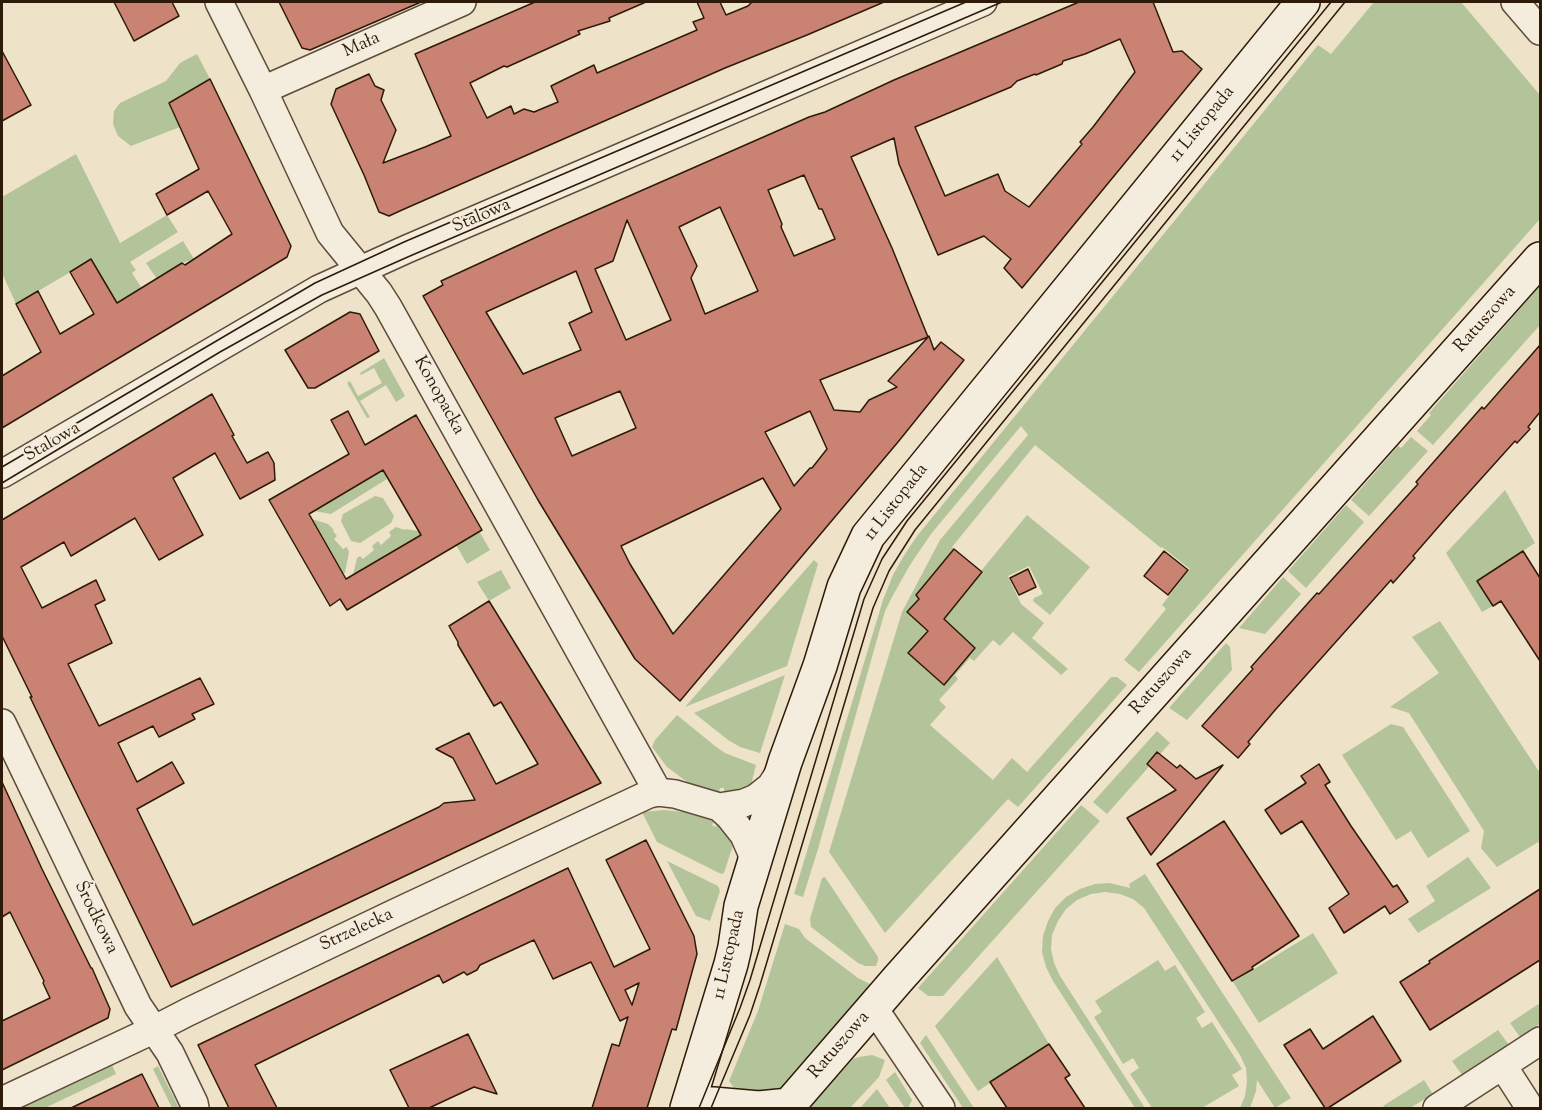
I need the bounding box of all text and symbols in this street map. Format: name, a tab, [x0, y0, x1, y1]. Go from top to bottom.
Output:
street label: Mała	[340, 28, 384, 64]
street label: 11 Listopada	[1166, 83, 1240, 167]
street label: Stalowa	[450, 195, 514, 239]
street label: Ratuszowa	[1450, 282, 1522, 358]
street label: Konopacka	[408, 353, 468, 439]
street label: Stalowa	[21, 418, 85, 468]
street label: 11 Listopada	[860, 460, 934, 546]
street label: Ratuszowa	[1126, 644, 1198, 720]
street label: Środkowa	[68, 878, 122, 958]
street label: Strzelecka	[317, 905, 397, 957]
street label: 11 Listopada	[709, 908, 751, 1002]
street label: Ratuszowa	[805, 1008, 875, 1084]

